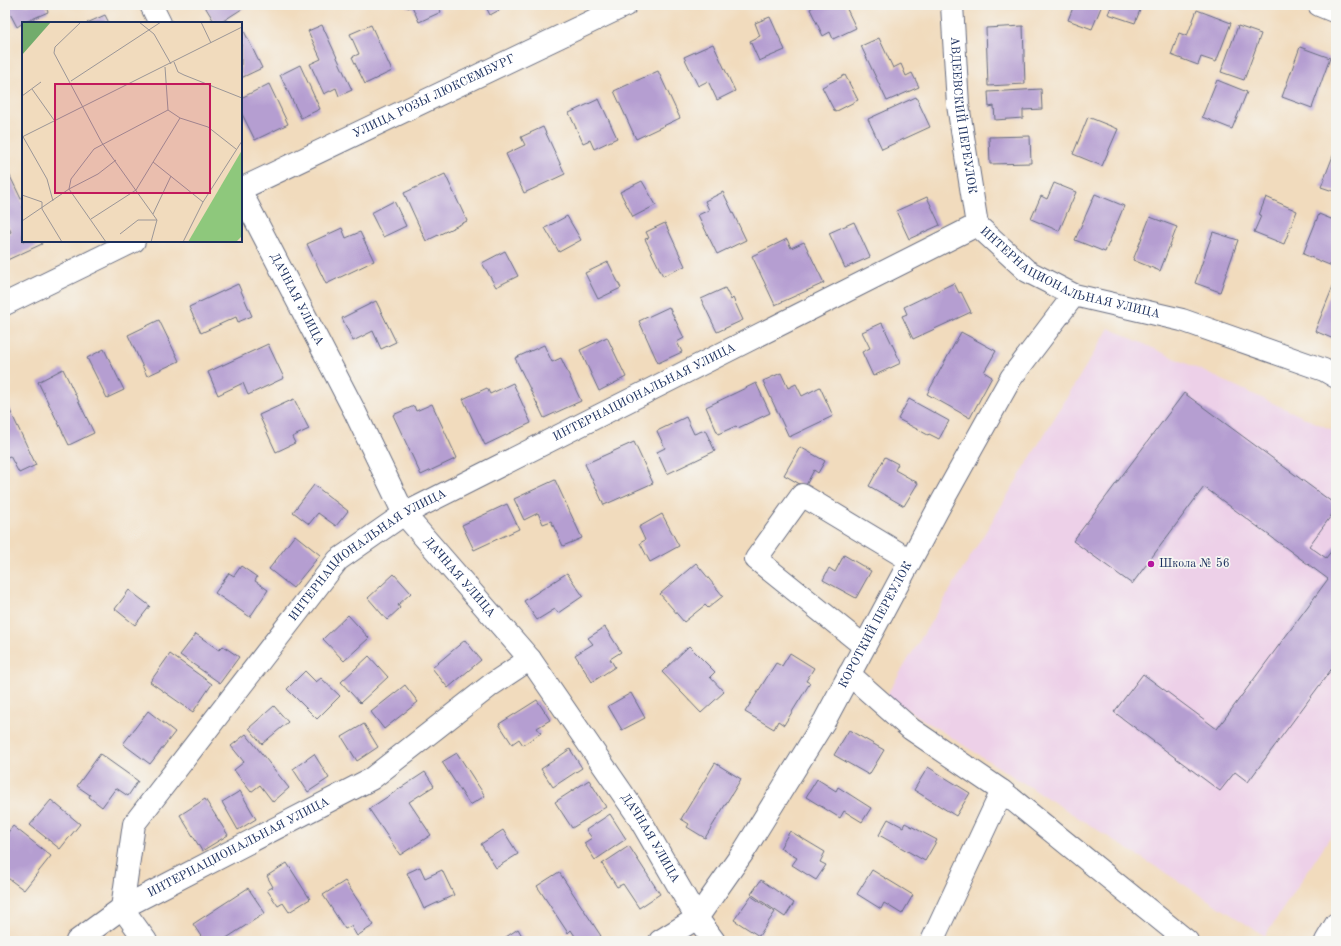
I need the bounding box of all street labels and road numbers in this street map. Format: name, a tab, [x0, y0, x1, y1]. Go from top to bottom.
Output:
street label: АВДЕЕВСКИЙ ПЕРЕУЛОК	[948, 36, 978, 195]
street label: УЛИЦА РОЗЫ ЛЮКСЕМБУРГ	[351, 53, 517, 141]
street label: ИНТЕРНАЦИОНАЛЬНАЯ УЛИЦА	[978, 225, 1161, 321]
street label: ДАЧНАЯ УЛИЦА	[268, 251, 325, 347]
street label: ИНТЕРНАЦИОНАЛЬНАЯ УЛИЦА	[551, 342, 738, 444]
street label: ИНТЕРНАЦИОНАЛЬНАЯ УЛИЦА	[287, 488, 448, 623]
street label: ДАЧНАЯ УЛИЦА	[421, 535, 497, 620]
street label: КОРОТКИЙ ПЕРЕУЛОК	[837, 560, 915, 691]
street label: ДАЧНАЯ УЛИЦА	[619, 792, 681, 885]
street label: ИНТЕРНАЦИОНАЛЬНАЯ УЛИЦА	[146, 796, 331, 900]

